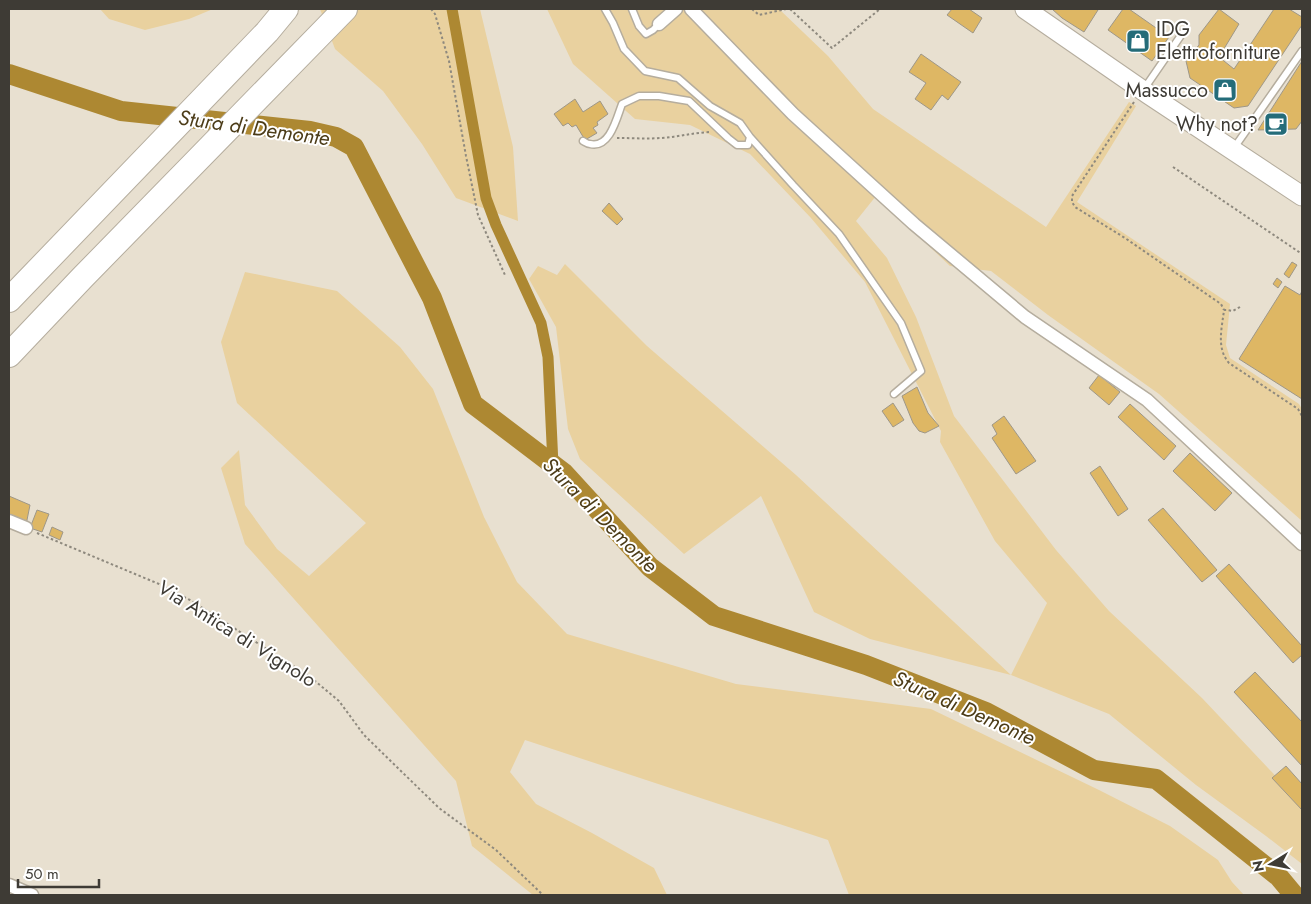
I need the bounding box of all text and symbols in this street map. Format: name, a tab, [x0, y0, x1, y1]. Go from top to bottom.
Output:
place label: IDG Elettroforniture	[1156, 15, 1280, 67]
shop icon: IDG Elettroforniture	[1125, 28, 1151, 54]
place label: Massucco	[1126, 76, 1208, 105]
shop icon: Massucco	[1212, 77, 1238, 103]
water label: Stura di Demonte	[176, 103, 332, 154]
place label: Why not?	[1176, 110, 1258, 139]
cafe icon: Why not?	[1263, 111, 1289, 137]
water label: Stura di Demonte	[536, 451, 665, 580]
street label: Via Antica di Vignolo	[152, 573, 322, 695]
water label: Stura di Demonte	[888, 663, 1040, 753]
north arrow	[1246, 839, 1296, 889]
scale bar	[18, 856, 99, 888]
text: N	[1247, 859, 1269, 873]
text: 50 m	[25, 863, 59, 885]

